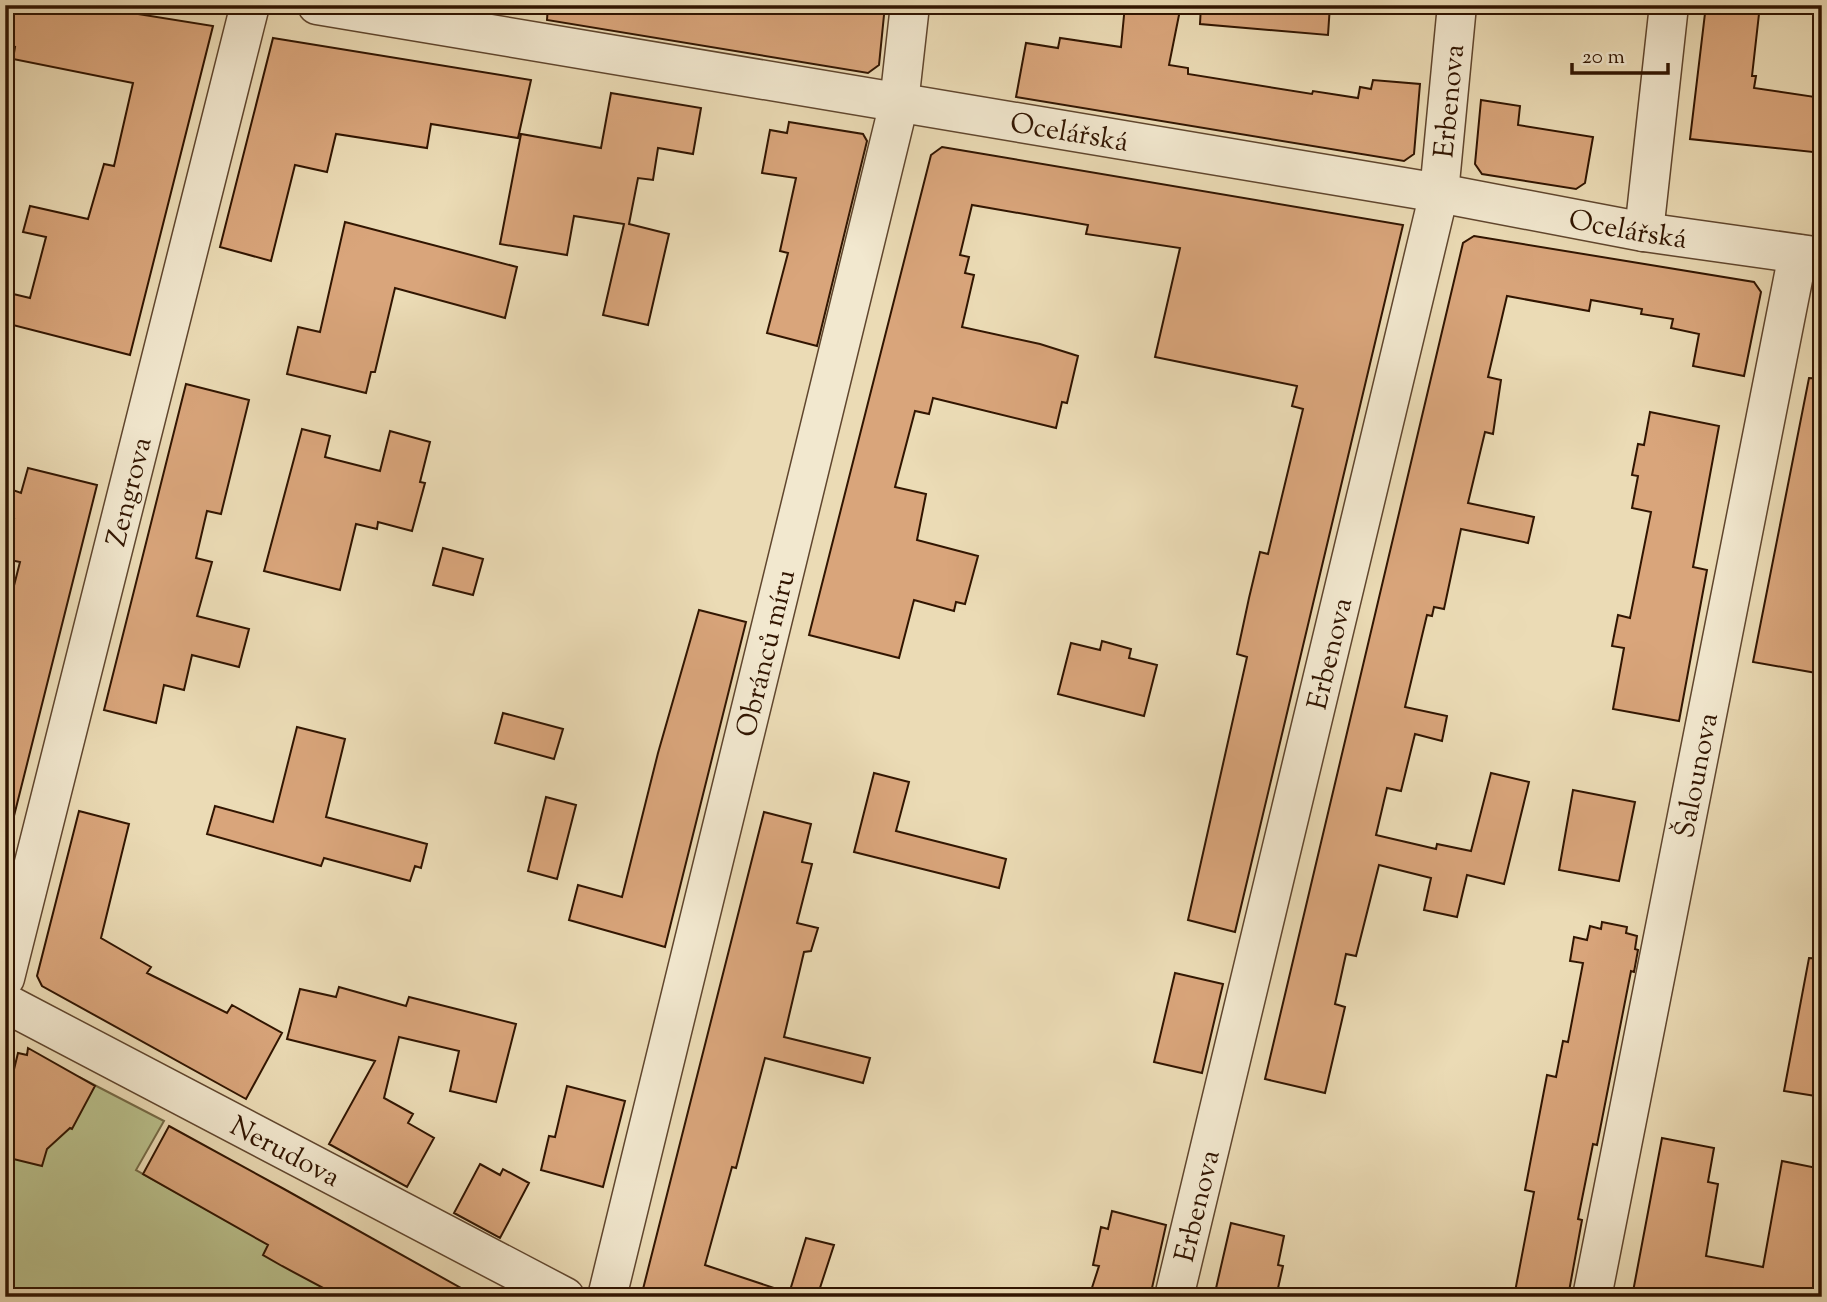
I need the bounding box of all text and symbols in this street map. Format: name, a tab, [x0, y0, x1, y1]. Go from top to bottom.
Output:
scale bar	[1572, 32, 1668, 76]
street label: Erbenova	[1425, 42, 1476, 160]
text: 20 m	[1582, 43, 1625, 73]
street label: Ocelářská	[1007, 104, 1131, 164]
street label: Ocelářská	[1565, 201, 1689, 261]
street label: Zengrova	[97, 433, 163, 551]
street label: Obránců míru	[728, 566, 807, 742]
street label: Erbenova	[1299, 594, 1364, 714]
street label: Šalounova	[1666, 709, 1730, 842]
street label: Nerudova	[222, 1108, 346, 1198]
street label: Erbenova	[1166, 1146, 1232, 1266]

